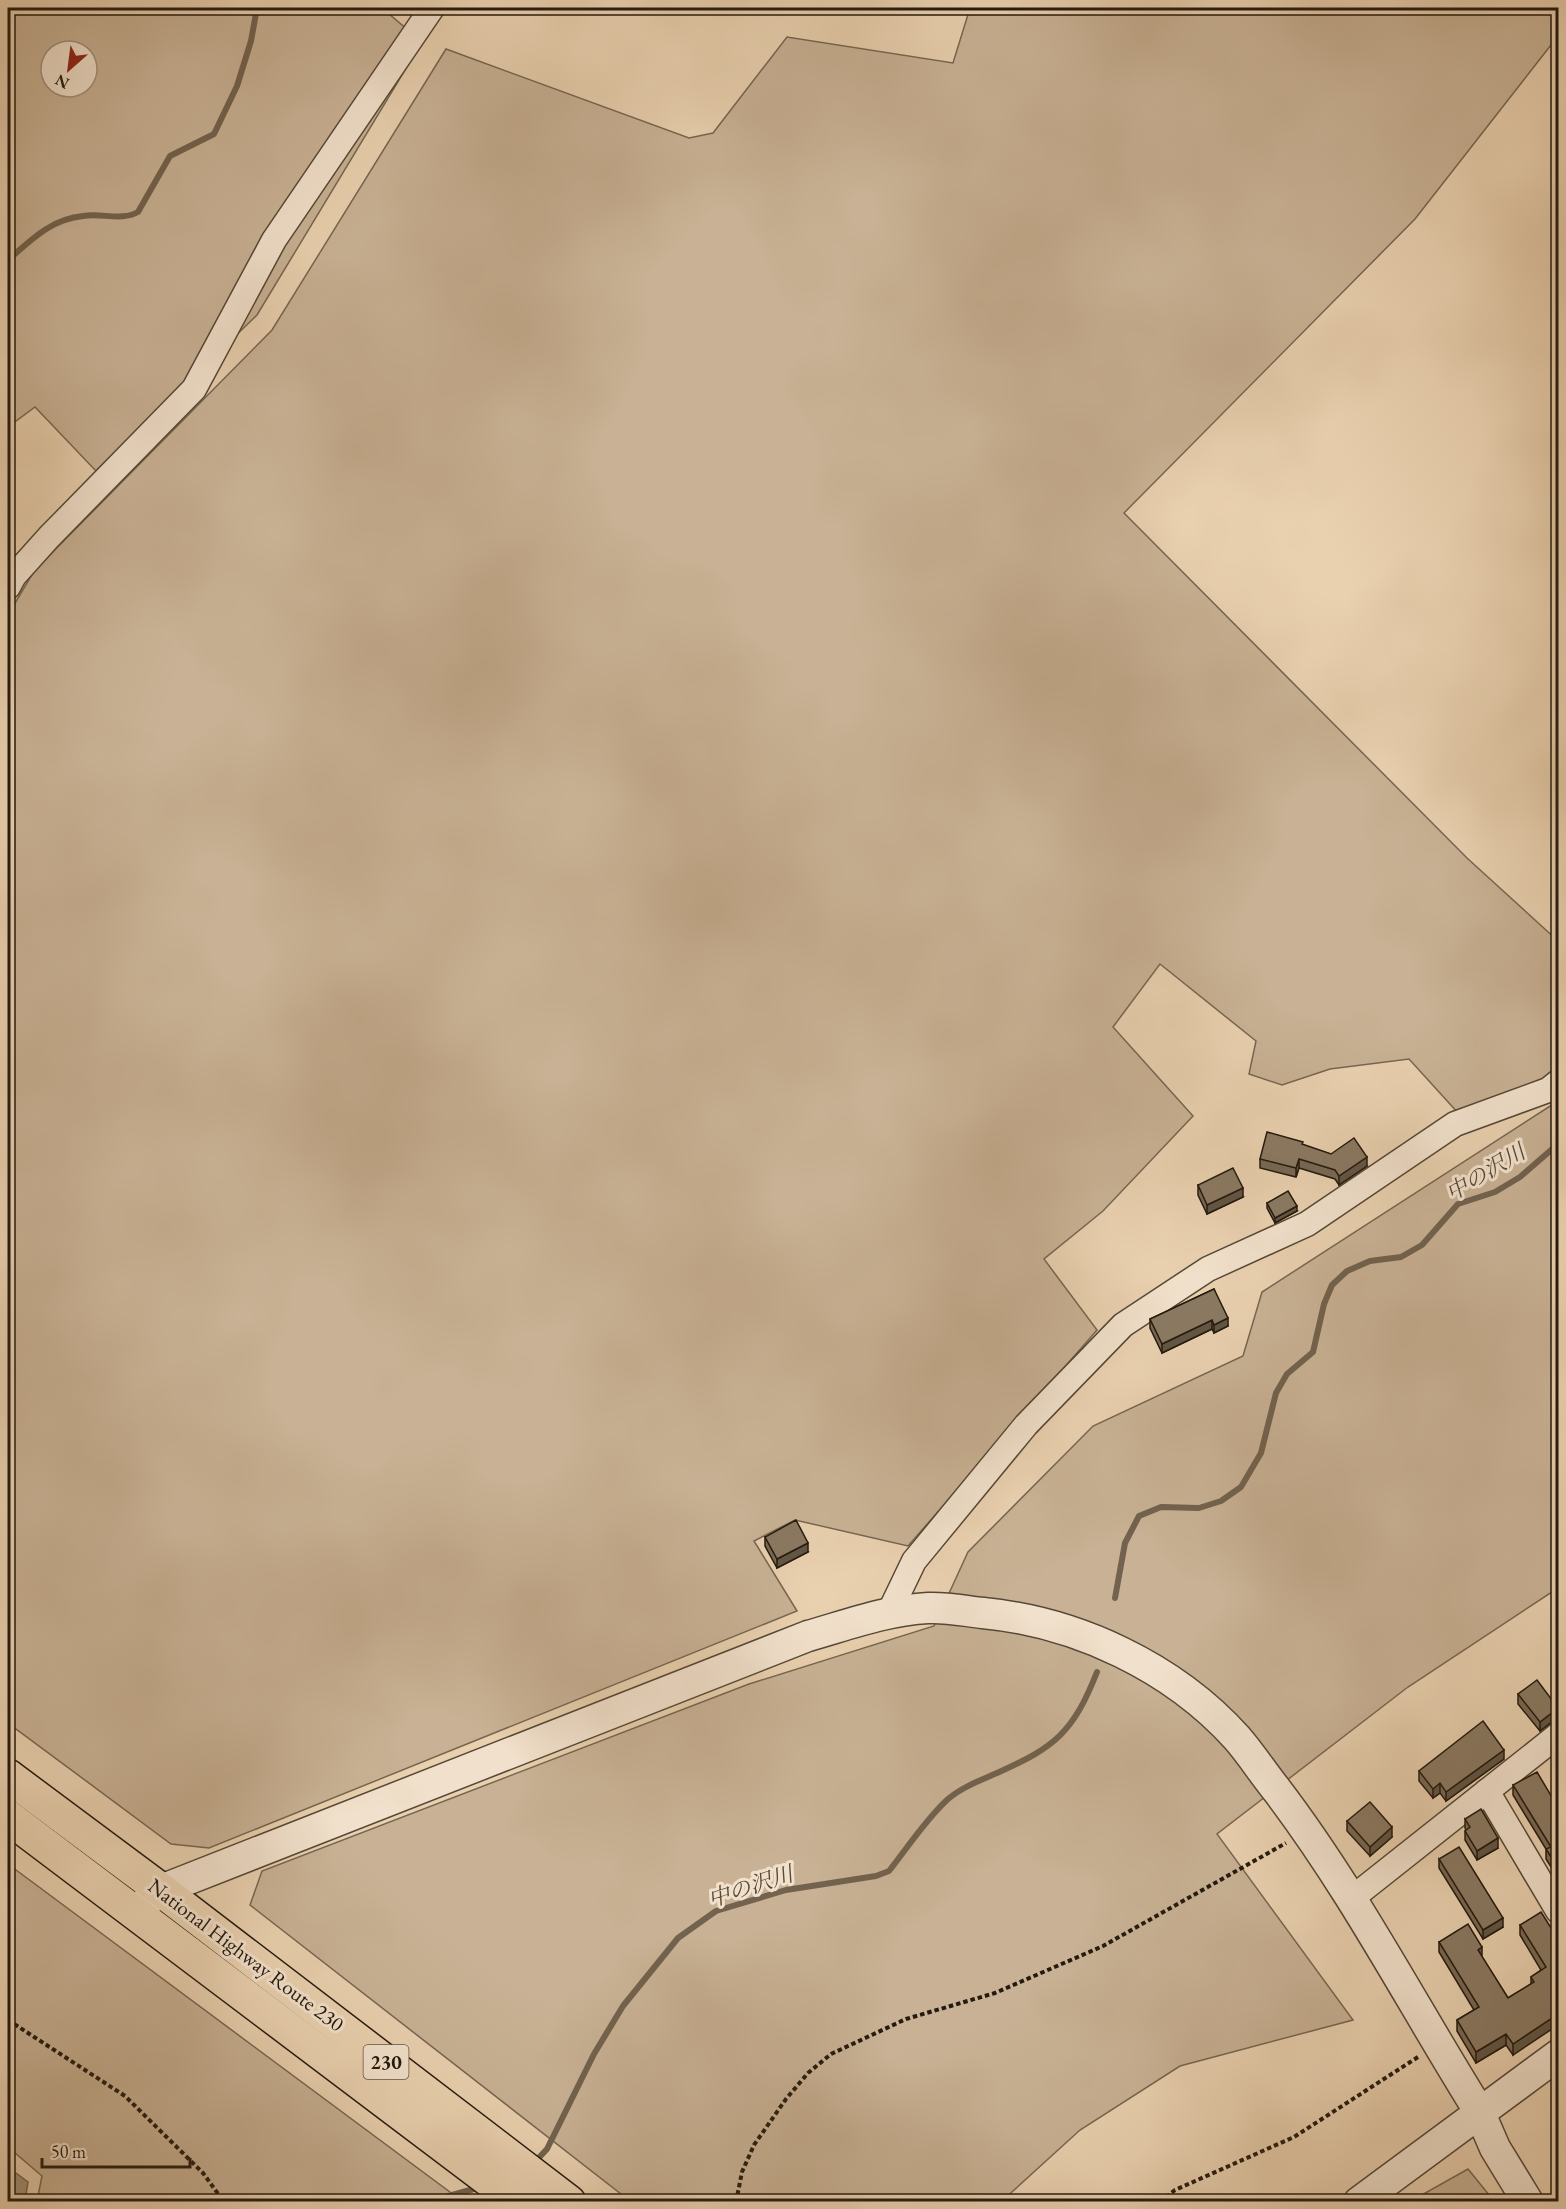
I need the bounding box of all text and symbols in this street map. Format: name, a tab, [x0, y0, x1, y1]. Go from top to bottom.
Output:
north arrow	[39, 39, 99, 99]
text: N	[52, 69, 73, 94]
water label: 中の沢川	[1440, 1136, 1532, 1208]
water label: 中の沢川	[704, 1858, 798, 1914]
street label: National Highway Route 230	[143, 1872, 350, 2037]
road number: 230	[364, 2045, 408, 2079]
scale bar	[42, 2131, 190, 2169]
text: 50 m	[51, 2140, 86, 2163]

